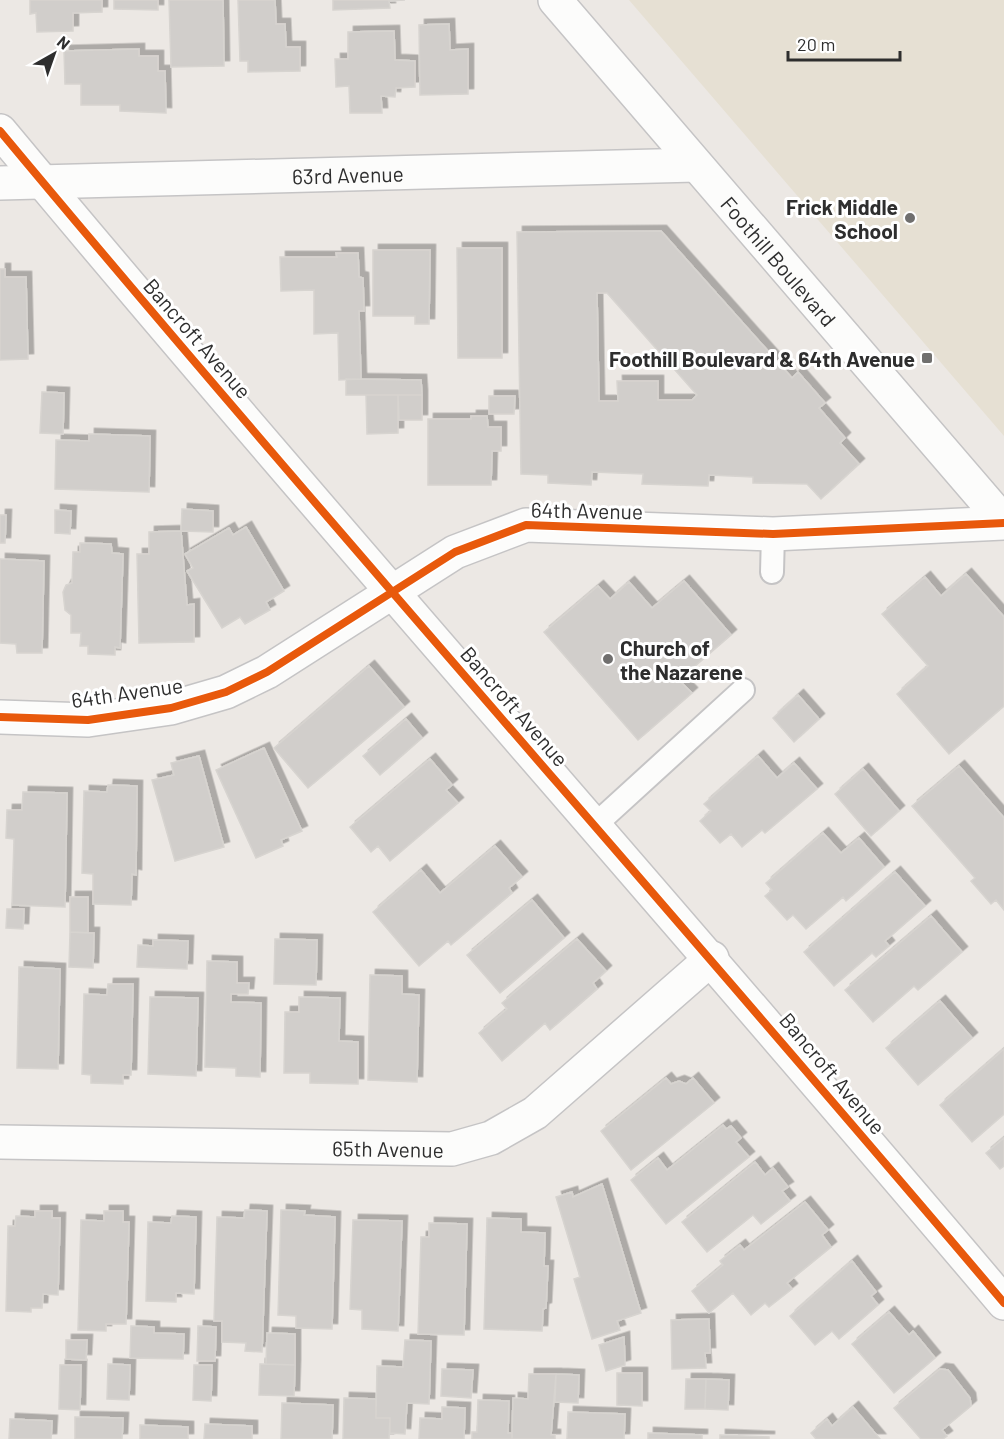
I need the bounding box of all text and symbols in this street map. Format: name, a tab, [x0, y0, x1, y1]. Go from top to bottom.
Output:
north arrow	[24, 24, 84, 84]
scale bar	[788, 24, 900, 62]
text: N	[54, 31, 74, 53]
text: 20 m	[797, 33, 835, 55]
street label: 63rd Avenue	[292, 160, 404, 188]
street label: Foothill Boulevard	[717, 191, 842, 331]
place label: Frick Middle School	[786, 194, 898, 243]
marker: Frick Middle School	[903, 211, 917, 225]
street label: Bancroft Avenue	[139, 273, 257, 403]
place label: Foothill Boulevard & 64th Avenue	[609, 346, 915, 371]
marker: Foothill Boulevard & 64th Avenue	[920, 351, 934, 365]
street label: 64th Avenue	[531, 497, 643, 523]
place label: Church of the Nazarene	[620, 635, 743, 684]
street label: Bancroft Avenue	[456, 641, 574, 771]
marker: Church of the Nazarene	[601, 652, 615, 666]
street label: 64th Avenue	[70, 672, 184, 712]
street label: Bancroft Avenue	[775, 1007, 891, 1139]
street label: 65th Avenue	[332, 1135, 444, 1161]

